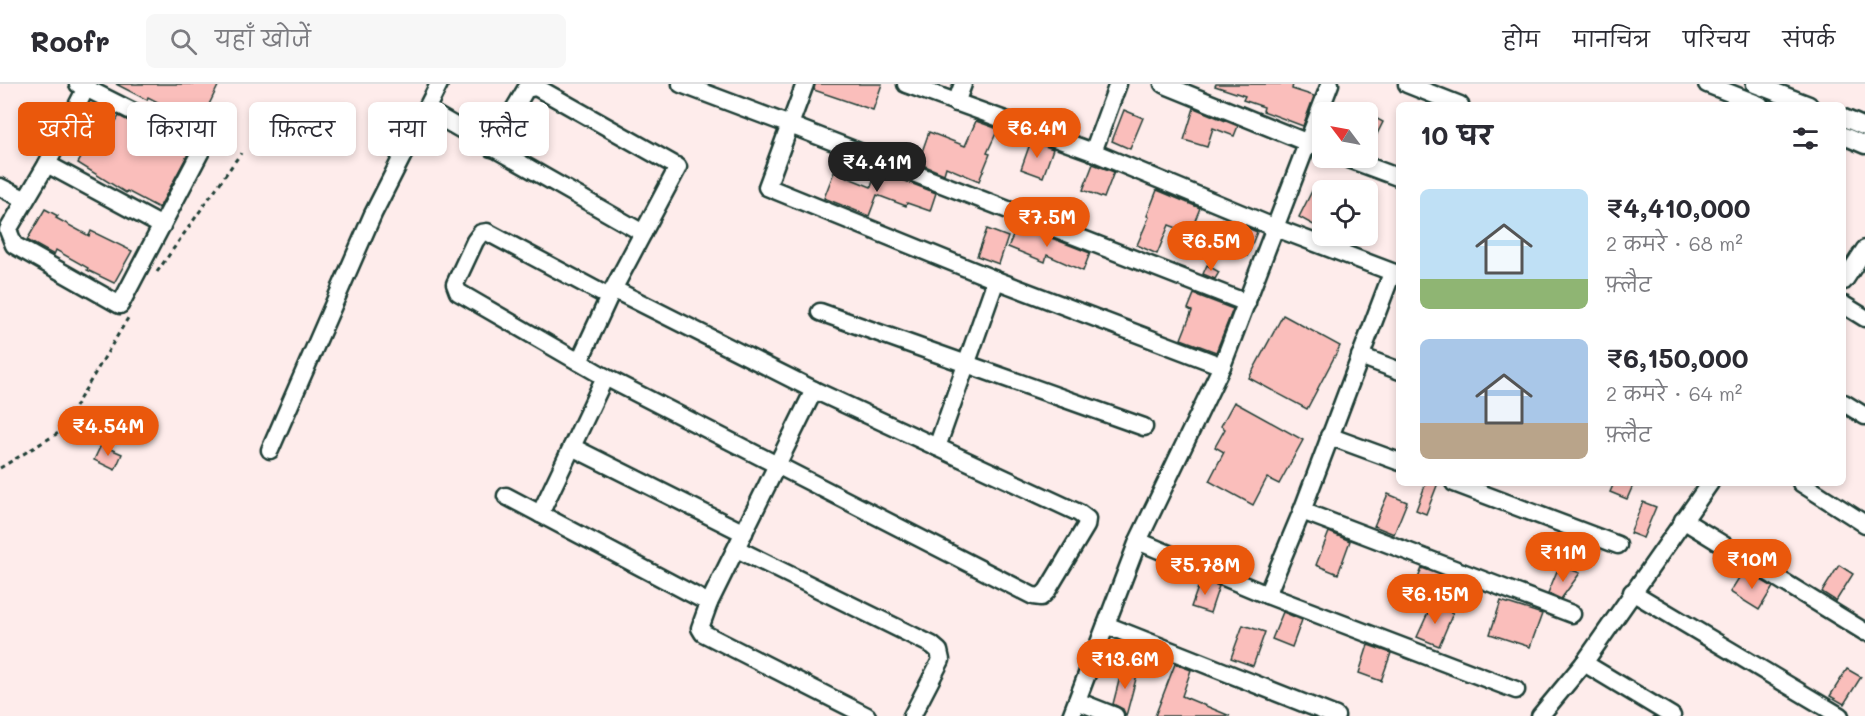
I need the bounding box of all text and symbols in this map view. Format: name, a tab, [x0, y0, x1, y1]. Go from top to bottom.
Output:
search box	[146, 14, 566, 68]
text: Roofr	[30, 23, 110, 59]
text: यहाँ खोजें	[215, 24, 311, 53]
icon: search	[167, 25, 200, 58]
text: होम	[1503, 25, 1540, 52]
text: मानचित्र	[1573, 25, 1650, 52]
text: परिचय	[1683, 25, 1749, 52]
text: संपर्क	[1782, 25, 1835, 52]
chip: खरीदें	[18, 102, 115, 156]
chip: किराया	[127, 102, 237, 156]
chip: फ़िल्टर	[249, 102, 356, 156]
chip: नया	[368, 102, 447, 156]
chip: फ़्लैट	[459, 102, 549, 156]
north arrow	[1312, 102, 1378, 168]
map controls	[1312, 102, 1378, 246]
pin: ₹6.4M	[995, 108, 1079, 159]
text: ₹6.4M	[1007, 114, 1067, 140]
text: 10 घर	[1420, 118, 1492, 152]
icon: filters	[1789, 122, 1822, 155]
pin: ₹4.41M	[828, 142, 926, 193]
text: ₹4.41M	[842, 148, 912, 174]
button: locate	[1312, 180, 1378, 246]
text: ₹4,410,000	[1606, 191, 1751, 225]
pin: ₹7.5M	[1005, 197, 1089, 248]
text: ₹7.5M	[1018, 203, 1076, 229]
icon: home	[1468, 213, 1540, 285]
pin: ₹6.5M	[1169, 221, 1253, 272]
text: ₹6.5M	[1181, 227, 1241, 253]
text: 2 कमरे · 68 m²	[1606, 230, 1743, 256]
text: फ़्लैट	[1606, 271, 1652, 297]
text: ₹6,150,000	[1606, 341, 1748, 375]
icon: home	[1468, 363, 1540, 435]
text: 2 कमरे · 64 m²	[1606, 380, 1742, 406]
pin: ₹4.54M	[59, 406, 157, 457]
text: ₹4.54M	[72, 412, 144, 438]
text: फ़्लैट	[1606, 421, 1652, 447]
pin: ₹11M	[1527, 532, 1599, 583]
text: ₹11M	[1539, 538, 1587, 564]
pin: ₹10M	[1716, 539, 1788, 590]
pin: ₹5.78M	[1156, 545, 1254, 596]
text: ₹10M	[1726, 545, 1778, 571]
text: ₹5.78M	[1170, 551, 1240, 577]
pin: ₹6.15M	[1386, 574, 1484, 625]
text: ₹6.15M	[1401, 580, 1469, 606]
pin: ₹13.6M	[1076, 639, 1174, 690]
text: ₹13.6M	[1091, 645, 1159, 671]

